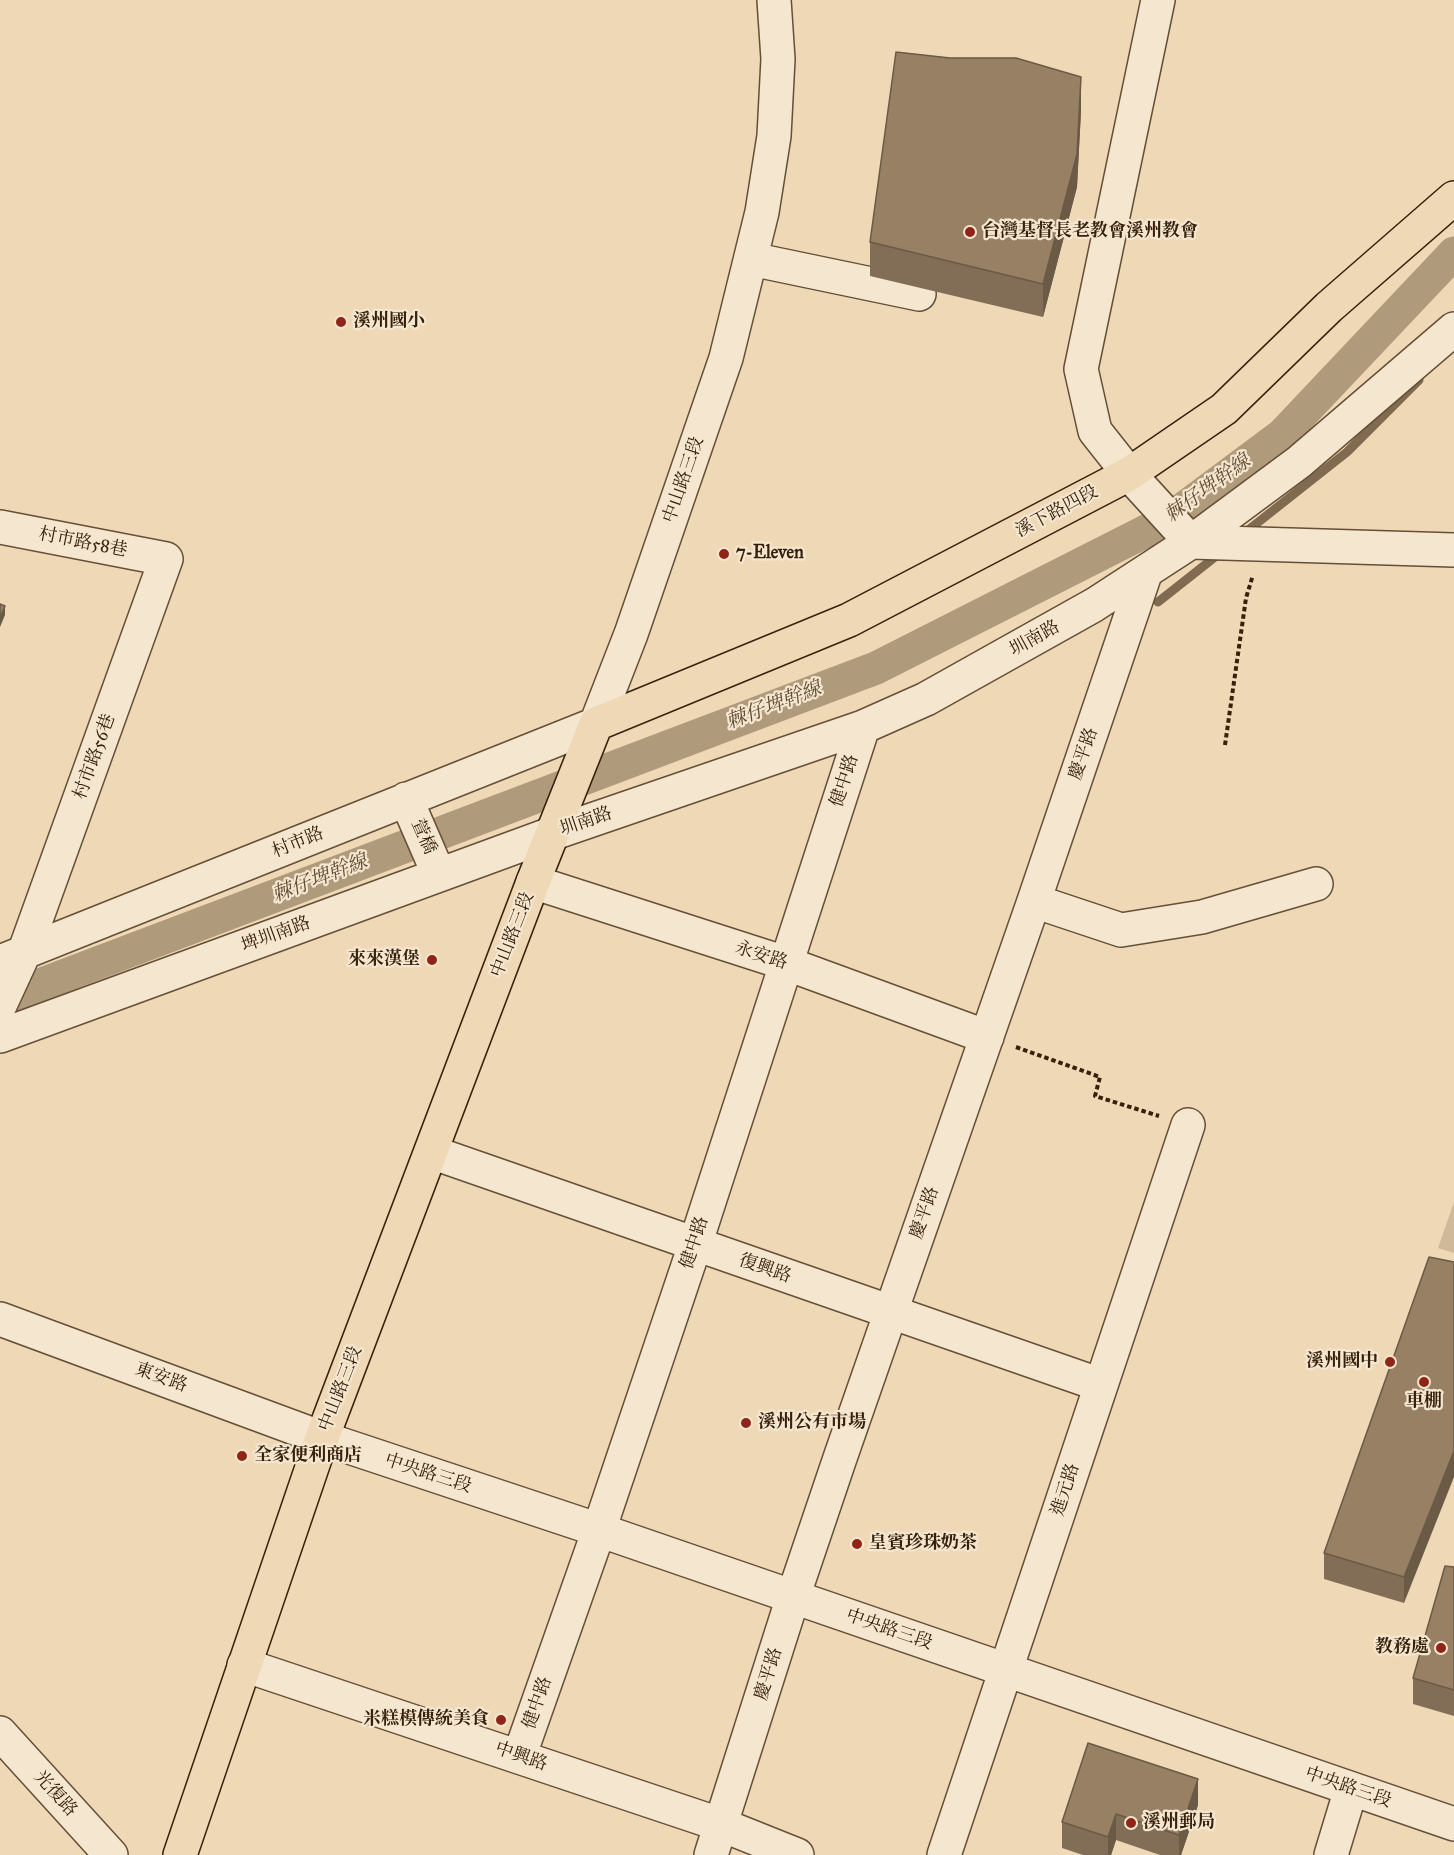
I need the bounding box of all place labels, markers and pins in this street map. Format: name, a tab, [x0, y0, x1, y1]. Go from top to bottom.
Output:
place label: 台灣基督長老教會溪州教會	[982, 221, 1198, 243]
marker: 台灣基督長老教會溪州教會	[963, 225, 977, 239]
place label: 溪州國小	[353, 311, 425, 333]
marker: 溪州國小	[334, 315, 348, 329]
place label: 7-Eleven	[736, 543, 804, 565]
marker: 7-Eleven	[717, 547, 731, 561]
place label: 來來漢堡	[348, 949, 420, 971]
marker: 來來漢堡	[425, 953, 439, 967]
place label: 溪州國中	[1306, 1351, 1378, 1373]
marker: 溪州國中	[1383, 1355, 1397, 1369]
marker: 車棚	[1417, 1375, 1431, 1389]
place label: 車棚	[1406, 1391, 1442, 1413]
place label: 溪州公有市場	[758, 1412, 866, 1434]
marker: 溪州公有市場	[739, 1416, 753, 1430]
place label: 全家便利商店	[254, 1445, 362, 1467]
marker: 全家便利商店	[235, 1449, 249, 1463]
place label: 皇賓珍珠奶茶	[869, 1533, 977, 1555]
marker: 皇賓珍珠奶茶	[850, 1537, 864, 1551]
place label: 教務處	[1375, 1637, 1429, 1659]
marker: 教務處	[1434, 1641, 1448, 1655]
place label: 米糕模傳統美食	[363, 1709, 489, 1731]
marker: 米糕模傳統美食	[494, 1713, 508, 1727]
place label: 溪州郵局	[1143, 1812, 1215, 1834]
marker: 溪州郵局	[1124, 1816, 1138, 1830]

